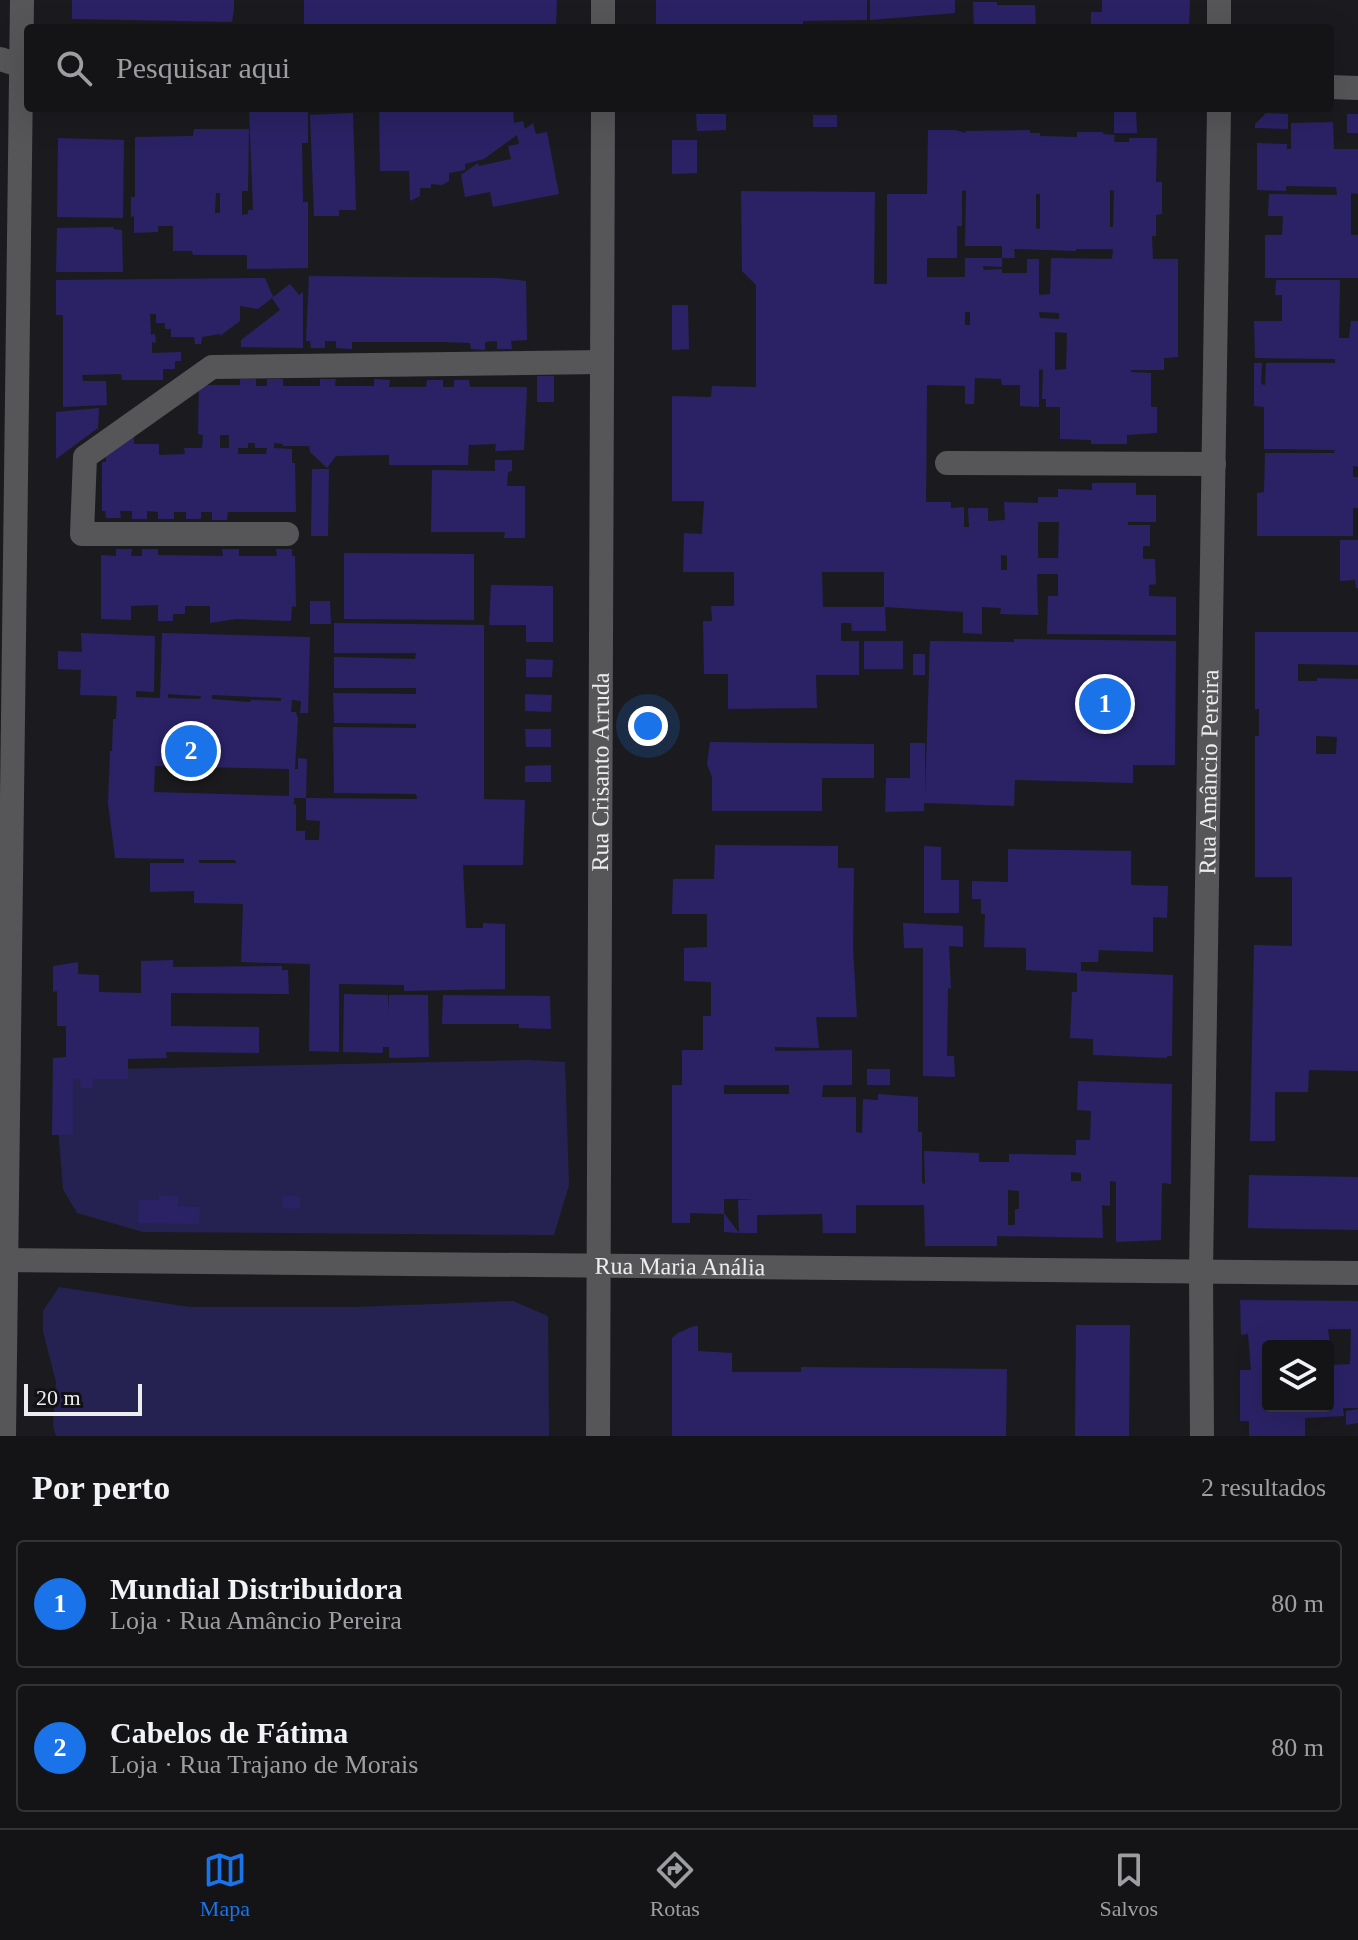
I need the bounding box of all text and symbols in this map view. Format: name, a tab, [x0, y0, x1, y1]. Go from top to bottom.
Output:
search box	[24, 24, 1334, 112]
icon: search	[52, 46, 96, 90]
text: Pesquisar aqui	[116, 51, 290, 84]
street label: Rua Amâncio Pereira	[1194, 669, 1223, 875]
street label: Rua Crisanto Arruda	[587, 672, 614, 871]
pin: 1	[1079, 674, 1131, 734]
your location	[628, 706, 668, 746]
pin: 2	[165, 721, 217, 781]
street label: Rua Maria Anália	[595, 1253, 766, 1280]
map controls	[1262, 1340, 1334, 1412]
button: layers	[1262, 1340, 1334, 1412]
scale bar	[24, 1380, 142, 1416]
text: 20 m	[36, 1385, 81, 1410]
text: Por perto	[32, 1469, 170, 1506]
text: 2 resultados	[1201, 1473, 1326, 1502]
text: Mundial Distribuidora	[110, 1572, 403, 1605]
text: 1	[54, 1589, 67, 1618]
text: 80 m	[1271, 1589, 1324, 1618]
text: Loja · Rua Amâncio Pereira	[110, 1606, 402, 1635]
text: Cabelos de Fátima	[110, 1716, 348, 1749]
text: 2	[54, 1733, 67, 1762]
text: 80 m	[1271, 1733, 1324, 1762]
text: Loja · Rua Trajano de Morais	[110, 1750, 418, 1779]
tab: Mapa	[200, 1848, 250, 1922]
tab: Rotas	[650, 1848, 700, 1922]
tab: Salvos	[1099, 1848, 1158, 1922]

